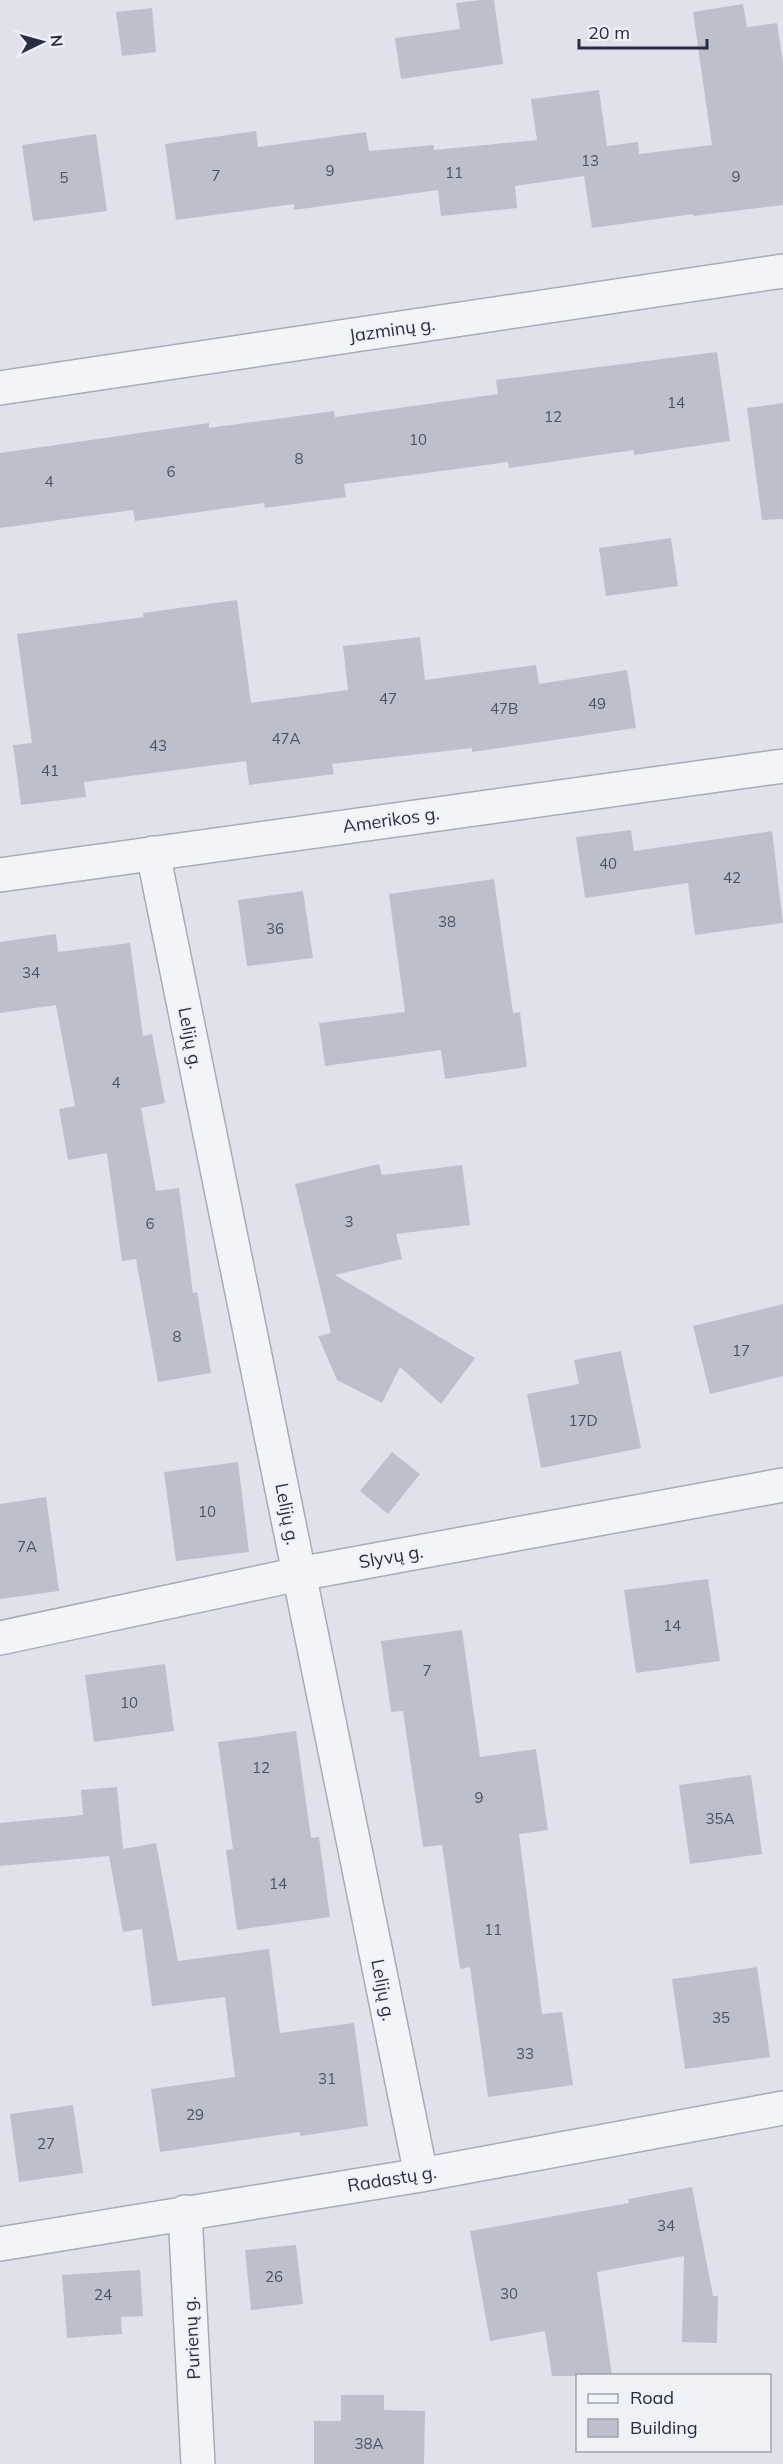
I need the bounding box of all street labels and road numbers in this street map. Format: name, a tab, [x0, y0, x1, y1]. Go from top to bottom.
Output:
street label: Jazminų g.	[347, 312, 436, 347]
street label: Amerikos g.	[341, 801, 441, 838]
street label: Lelijų g.	[173, 1005, 208, 1071]
street label: Lelijų g.	[270, 1481, 305, 1547]
street label: Slyvų g.	[357, 1540, 425, 1573]
street label: Lelijų g.	[366, 1957, 401, 2023]
street label: Radastų g.	[346, 2160, 438, 2197]
street label: Purienų g.	[178, 2296, 205, 2380]

